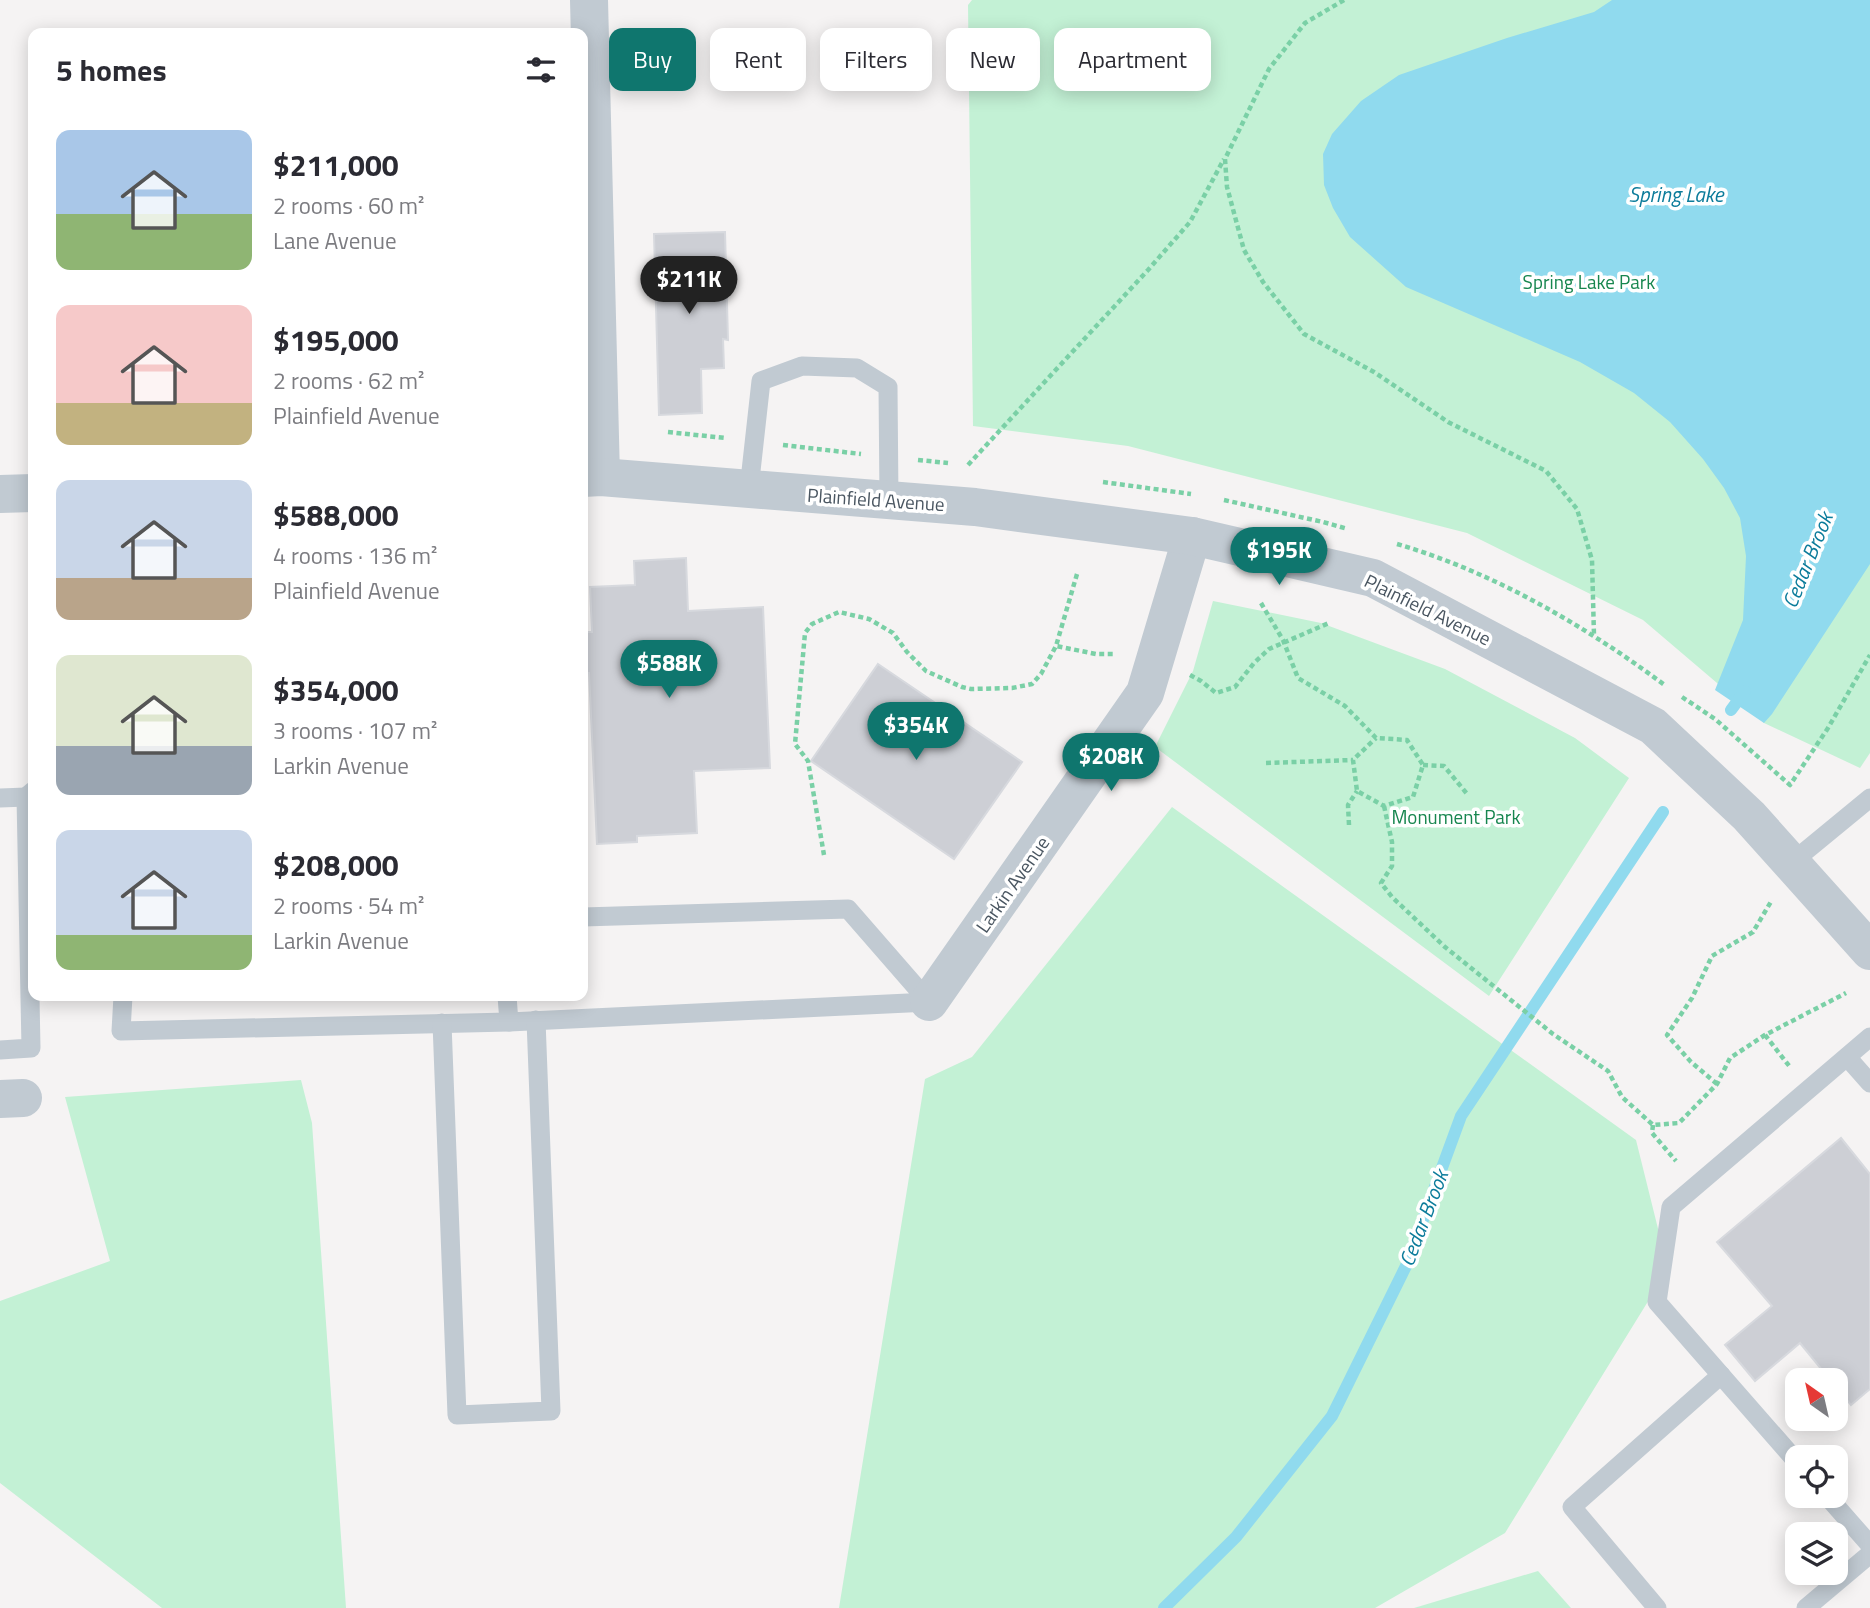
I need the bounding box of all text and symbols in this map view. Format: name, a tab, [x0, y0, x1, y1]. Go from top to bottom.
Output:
chip: Buy	[609, 28, 696, 91]
chip: Rent	[710, 28, 806, 91]
chip: Filters	[820, 28, 932, 91]
chip: New	[946, 28, 1040, 91]
chip: Apartment	[1054, 28, 1211, 91]
text: 5 homes	[56, 47, 167, 93]
icon: filters	[522, 51, 560, 89]
text: $211,000	[273, 142, 399, 188]
icon: home	[112, 158, 196, 242]
water label: Spring Lake	[1629, 178, 1725, 210]
text: 2 rooms · 60 m²	[273, 188, 424, 223]
text: Lane Avenue	[273, 223, 397, 258]
pin: $211K	[640, 256, 738, 316]
text: $211K	[656, 261, 722, 296]
park label: Spring Lake Park	[1523, 267, 1655, 296]
text: $195,000	[273, 317, 399, 363]
icon: home	[112, 333, 196, 417]
text: 2 rooms · 62 m²	[273, 363, 424, 398]
text: Plainfield Avenue	[273, 398, 440, 433]
street label: Plainfield Avenue	[806, 480, 946, 518]
text: $588,000	[273, 492, 399, 538]
water label: Cedar Brook	[1773, 505, 1842, 613]
icon: home	[112, 508, 196, 592]
pin: $195K	[1230, 528, 1328, 587]
text: $195K	[1246, 532, 1312, 567]
text: 4 rooms · 136 m²	[273, 538, 437, 573]
street label: Plainfield Avenue	[1360, 566, 1496, 652]
text: Plainfield Avenue	[273, 573, 440, 608]
pin: $588K	[620, 640, 718, 700]
text: $588K	[636, 645, 702, 680]
text: $354,000	[273, 667, 399, 713]
icon: home	[112, 683, 196, 767]
pin: $354K	[867, 702, 965, 762]
text: $354K	[883, 707, 949, 742]
text: 3 rooms · 107 m²	[273, 713, 437, 748]
pin: $208K	[1062, 734, 1160, 793]
text: $208K	[1078, 738, 1144, 773]
text: Larkin Avenue	[273, 748, 409, 783]
park label: Monument Park	[1391, 802, 1521, 831]
street label: Larkin Avenue	[968, 830, 1056, 938]
text: $208,000	[273, 842, 399, 888]
icon: home	[112, 858, 196, 942]
text: 2 rooms · 54 m²	[273, 888, 424, 923]
text: Larkin Avenue	[273, 923, 409, 958]
water label: Cedar Brook	[1390, 1163, 1457, 1271]
north arrow	[1785, 1368, 1848, 1432]
map controls	[1785, 1368, 1848, 1585]
button: locate	[1785, 1445, 1848, 1508]
button: layers	[1785, 1522, 1848, 1585]

